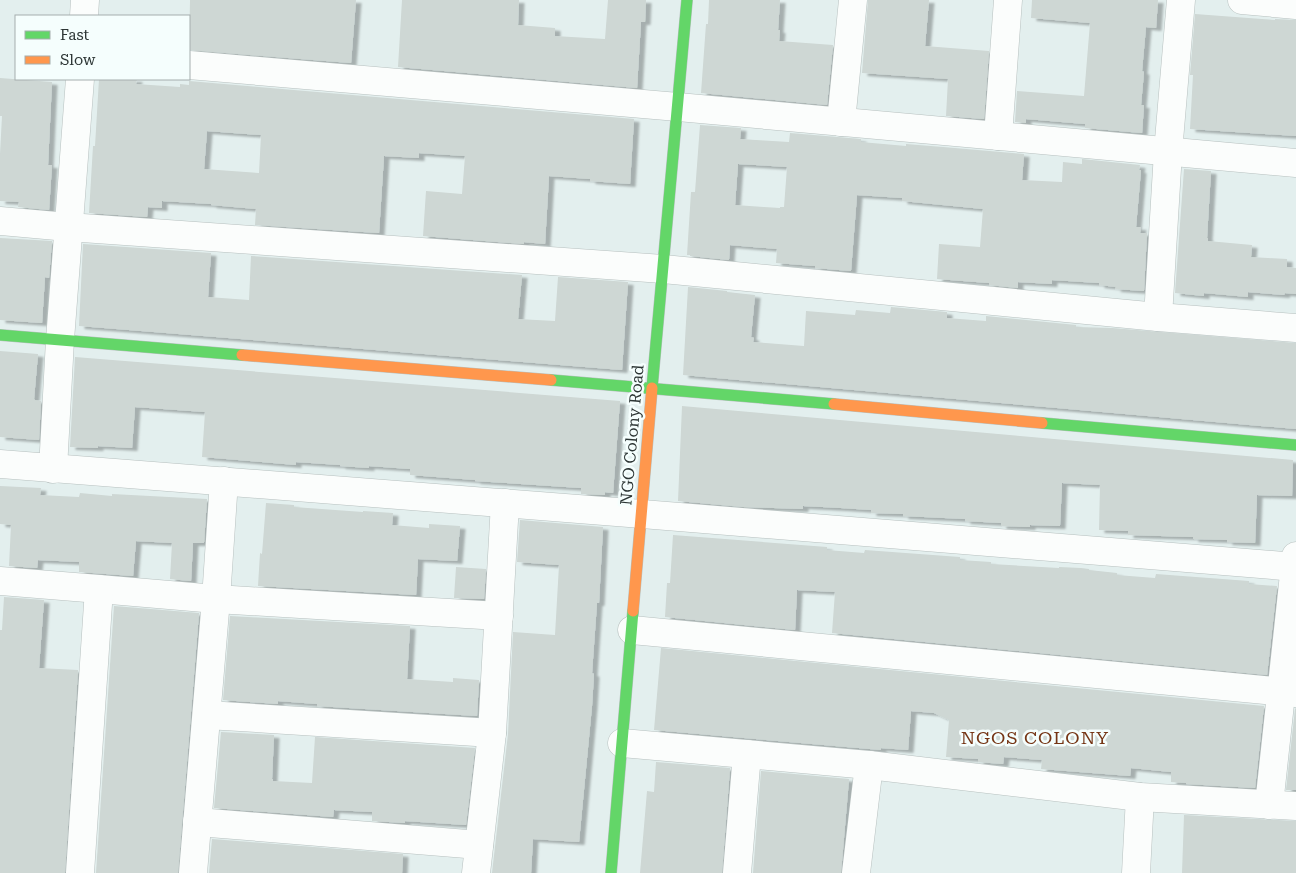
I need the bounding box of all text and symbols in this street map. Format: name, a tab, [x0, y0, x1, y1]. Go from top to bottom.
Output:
legend	[15, 15, 190, 80]
text: Fast	[60, 26, 90, 44]
text: Slow	[60, 51, 96, 69]
street label: NGO Colony Road	[616, 364, 648, 506]
district label: NGOS COLONY	[961, 727, 1109, 748]

